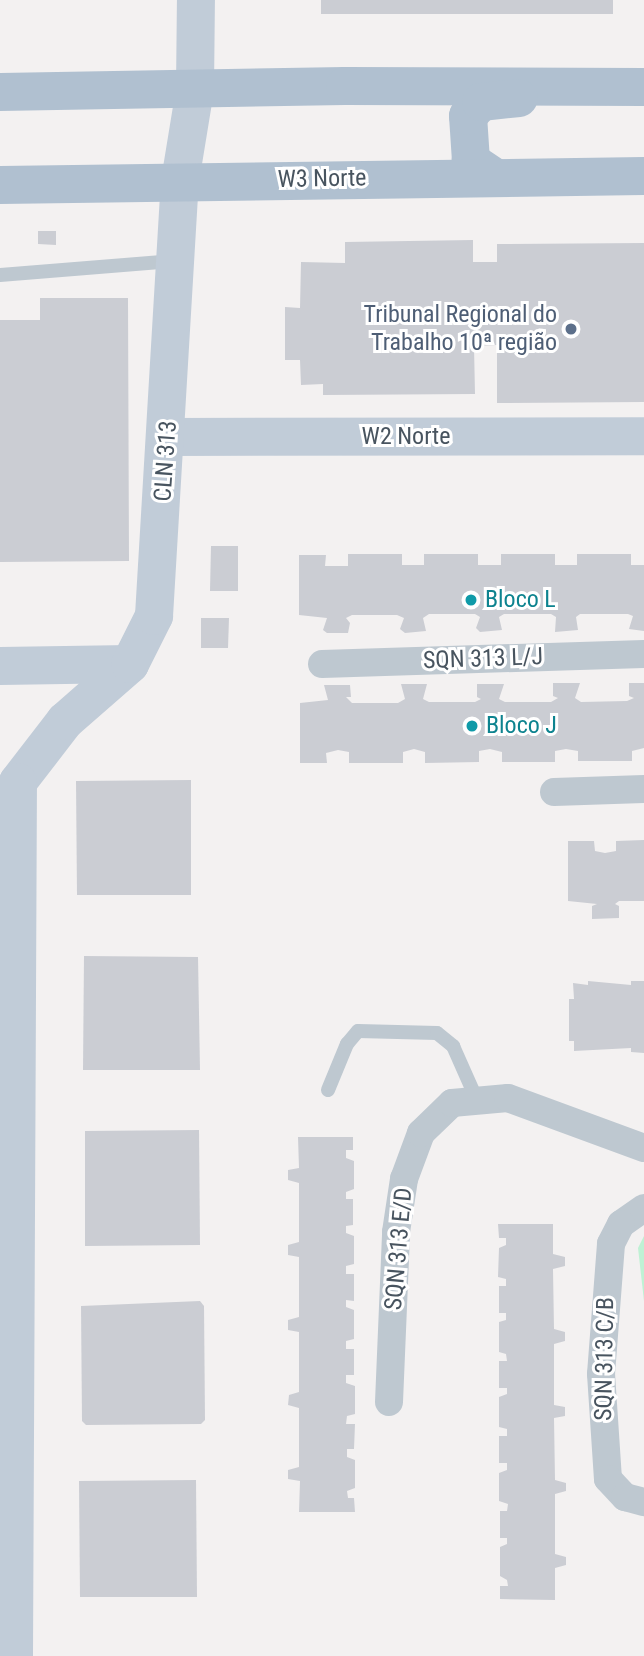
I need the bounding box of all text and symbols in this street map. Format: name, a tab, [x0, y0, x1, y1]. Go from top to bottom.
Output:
street label: W3 Norte	[277, 164, 367, 194]
place label: Tribunal Regional do Trabalho 10ª região	[364, 301, 557, 357]
marker: Tribunal Regional do Trabalho 10ª região	[563, 321, 579, 337]
street label: CLN 313	[149, 420, 183, 502]
street label: W2 Norte	[362, 423, 450, 451]
place label: Bloco L	[485, 586, 556, 614]
marker: Bloco L	[463, 592, 479, 608]
street label: SQN 313 L/J	[422, 643, 544, 675]
place label: Bloco J	[486, 712, 557, 740]
marker: Bloco J	[464, 718, 480, 734]
street label: SQN 313 E/D	[379, 1187, 419, 1311]
street label: SQN 313 C/B	[590, 1297, 620, 1421]

